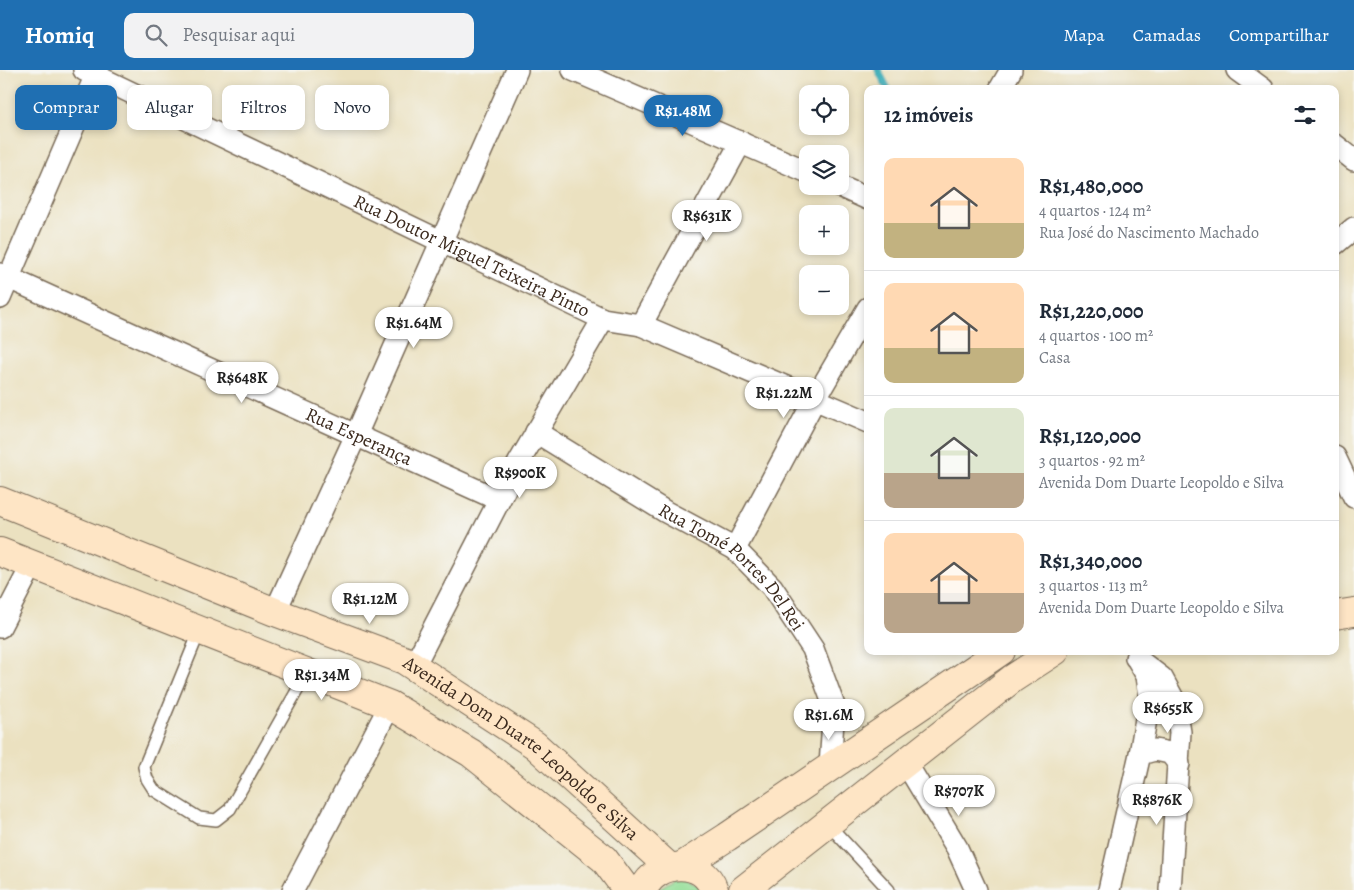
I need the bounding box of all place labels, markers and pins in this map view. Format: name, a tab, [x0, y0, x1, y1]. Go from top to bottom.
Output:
pin: R$1.48M	[637, 94, 729, 137]
pin: R$631K	[666, 200, 748, 242]
pin: R$1.64M	[368, 306, 460, 349]
pin: R$648K	[201, 362, 283, 404]
pin: R$1.22M	[738, 376, 830, 419]
pin: R$900K	[479, 456, 561, 499]
pin: R$1.12M	[324, 582, 416, 625]
pin: R$1.34M	[276, 658, 368, 701]
pin: R$655K	[1127, 692, 1209, 734]
pin: R$1.6M	[788, 698, 870, 741]
pin: R$707K	[918, 774, 1000, 817]
pin: R$876K	[1116, 784, 1198, 826]

